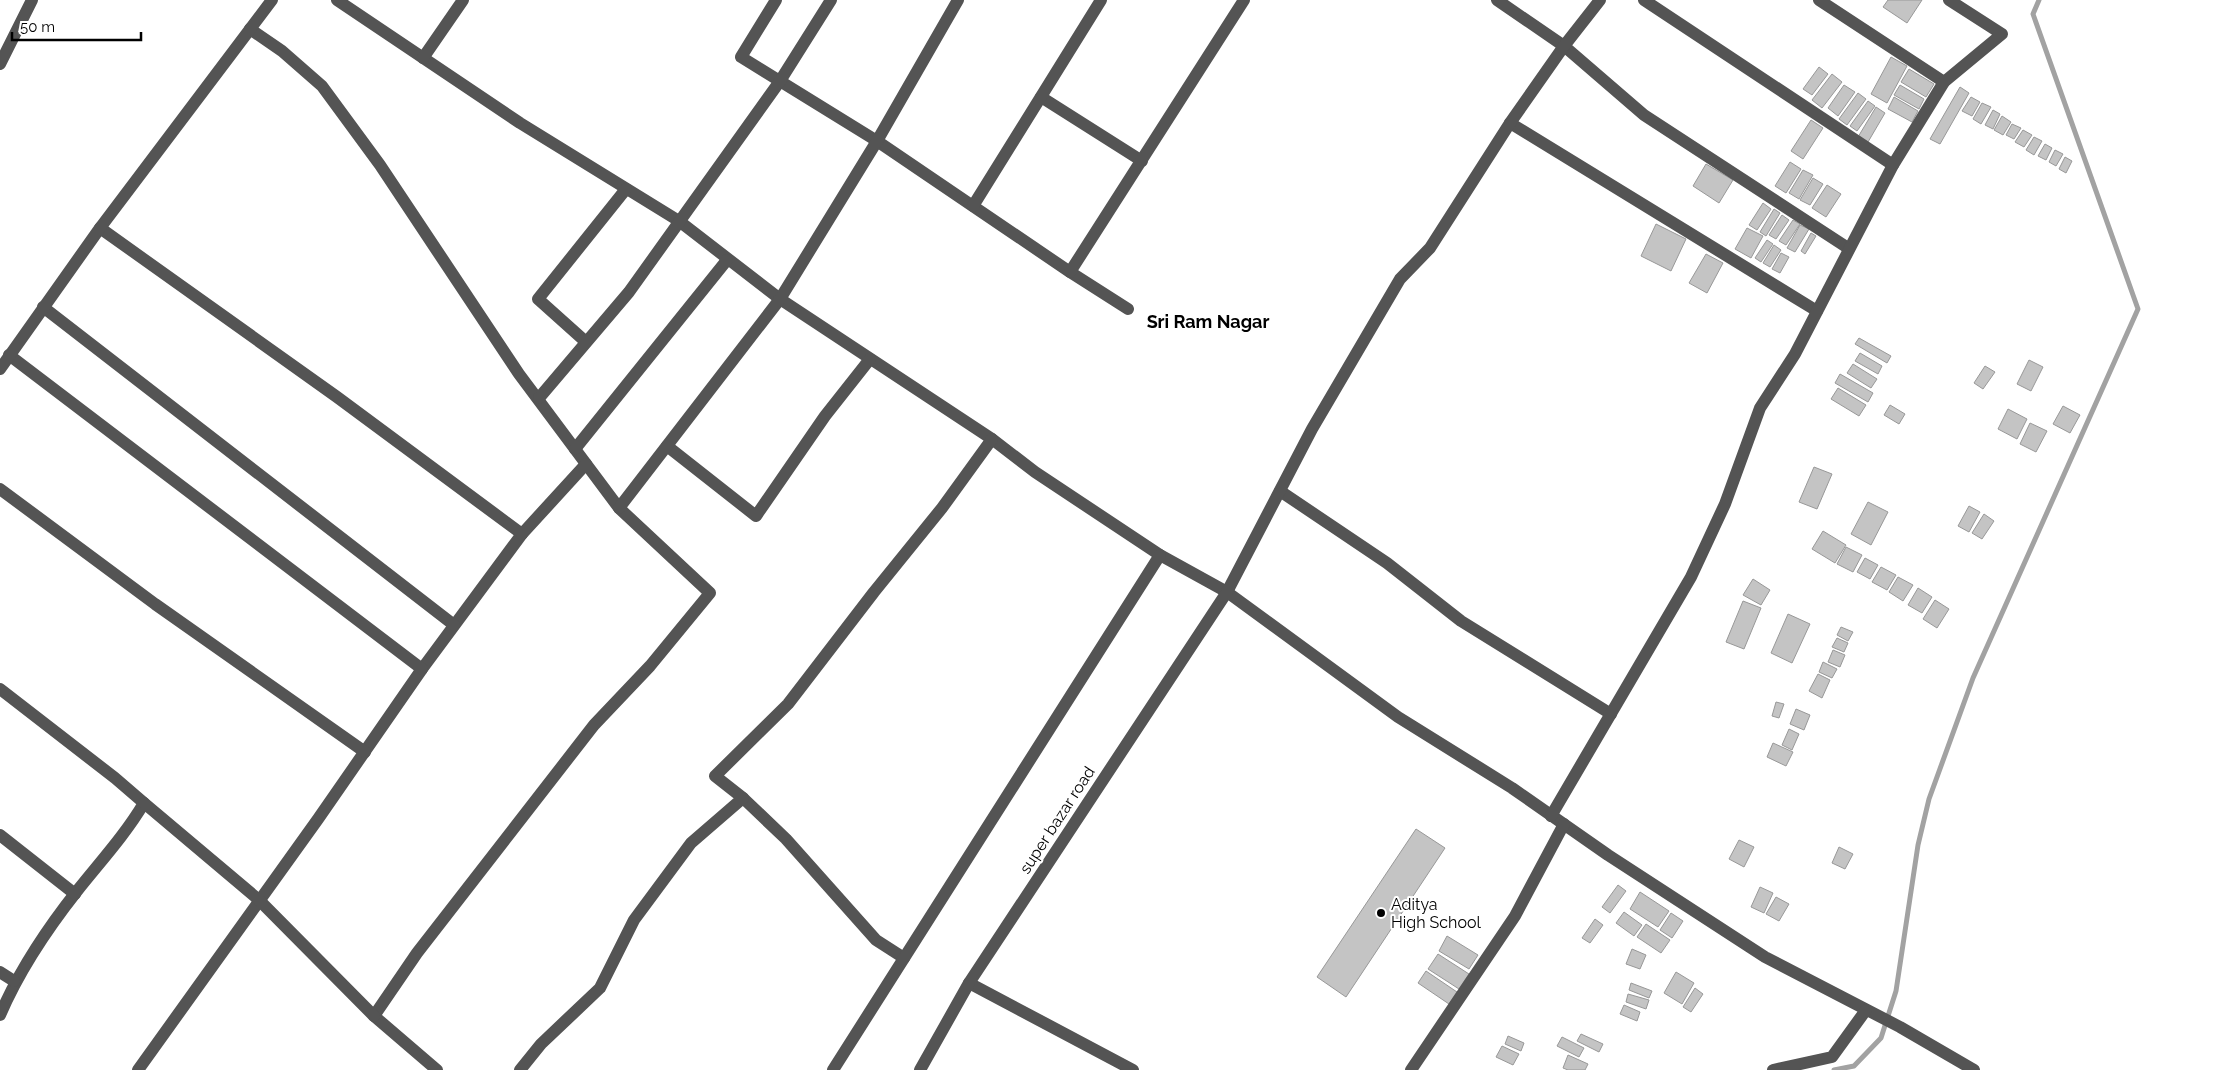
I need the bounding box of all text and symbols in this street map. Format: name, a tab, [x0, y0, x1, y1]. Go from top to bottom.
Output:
scale bar	[12, 10, 141, 42]
text: 50 m	[20, 18, 55, 36]
district label: Sri Ram Nagar	[1147, 311, 1269, 332]
street label: super bazar road	[1015, 763, 1099, 877]
place label: Aditya High School	[1391, 895, 1481, 932]
marker: Aditya High School	[1375, 907, 1387, 919]

